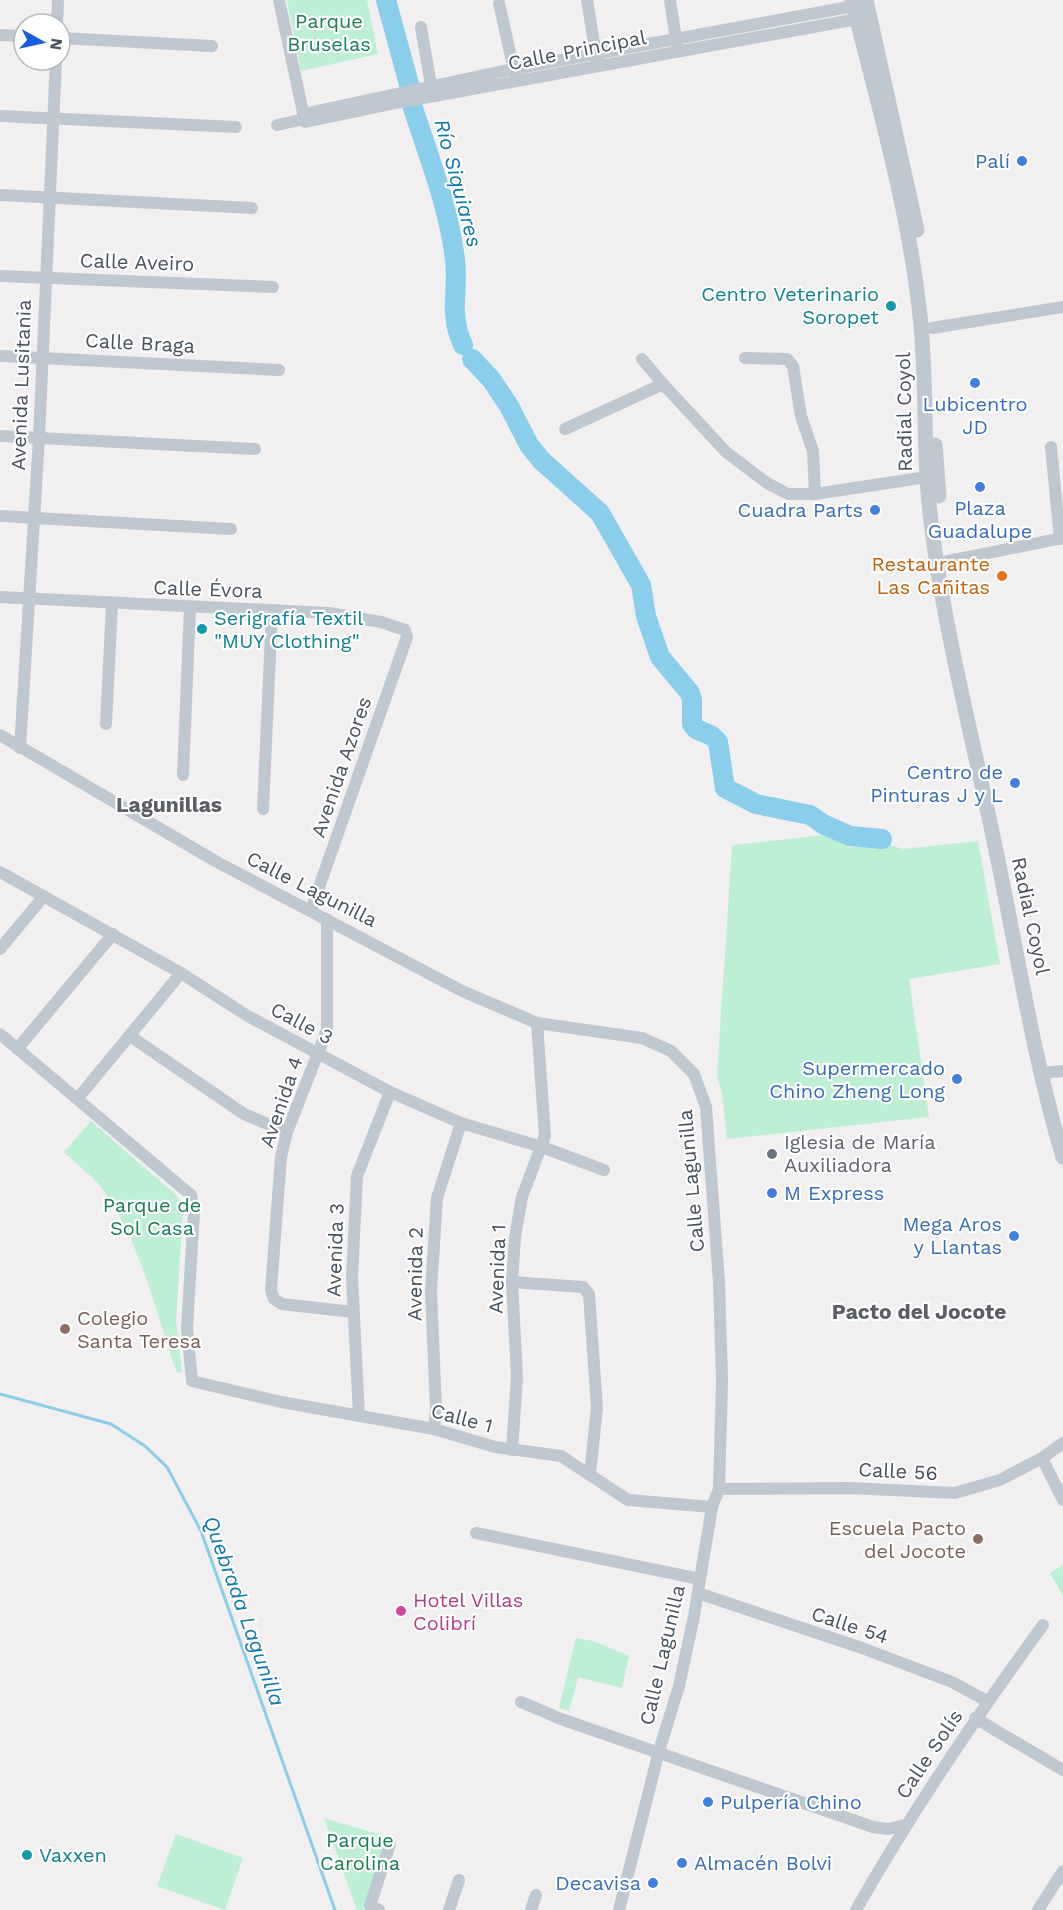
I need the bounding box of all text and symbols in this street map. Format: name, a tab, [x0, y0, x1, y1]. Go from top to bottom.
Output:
park label: Parque Bruselas	[287, 9, 371, 56]
north arrow	[12, 12, 72, 72]
street label: Calle Principal	[506, 25, 648, 75]
text: N	[46, 37, 67, 51]
water label: Río Siquiares	[429, 116, 488, 250]
place label: Palí	[975, 149, 1010, 173]
marker: Palí	[1015, 154, 1029, 168]
street label: Calle Aveiro	[79, 248, 195, 276]
place label: Centro Veterinario Soropet	[701, 282, 880, 329]
street label: Avenida Lusitania	[6, 299, 36, 471]
marker: Centro Veterinario Soropet	[884, 299, 898, 313]
street label: Calle Braga	[85, 328, 195, 358]
street label: Radial Coyol	[891, 352, 917, 472]
marker: Lubicentro JD	[968, 376, 982, 390]
place label: Lubicentro JD	[922, 392, 1028, 439]
marker: Plaza Guadalupe	[973, 480, 987, 494]
place label: Plaza Guadalupe	[928, 496, 1032, 543]
place label: Cuadra Parts	[738, 498, 863, 522]
marker: Cuadra Parts	[868, 503, 882, 517]
place label: Restaurante Las Cañitas	[872, 552, 990, 599]
marker: Restaurante Las Cañitas	[995, 569, 1009, 583]
street label: Calle Évora	[153, 575, 263, 603]
place label: Serigrafía Textil "MUY Clothing"	[214, 606, 363, 653]
marker: Serigrafía Textil "MUY Clothing"	[195, 622, 209, 636]
street label: Avenida Azores	[306, 693, 376, 841]
place label: Centro de Pinturas J y L	[870, 760, 1003, 807]
marker: Centro de Pinturas J y L	[1008, 776, 1022, 790]
district label: Lagunillas	[116, 792, 222, 817]
street label: Calle Lagunilla	[243, 846, 381, 932]
street label: Radial Coyol	[1007, 855, 1055, 977]
street label: Calle 3	[267, 997, 337, 1049]
street label: Avenida 4	[254, 1053, 308, 1151]
place label: Supermercado Chino Zheng Long	[769, 1056, 945, 1103]
marker: Supermercado Chino Zheng Long	[950, 1072, 964, 1086]
street label: Calle Lagunilla	[673, 1109, 709, 1253]
place label: Iglesia de María Auxiliadora	[784, 1130, 936, 1177]
marker: Iglesia de María Auxiliadora	[765, 1147, 779, 1161]
place label: M Express	[784, 1181, 884, 1205]
marker: M Express	[765, 1186, 779, 1200]
park label: Parque de Sol Casa	[103, 1193, 201, 1240]
street label: Avenida 3	[321, 1203, 349, 1297]
place label: Mega Aros y Llantas	[902, 1212, 1002, 1259]
street label: Avenida 1	[483, 1224, 511, 1314]
street label: Avenida 2	[402, 1227, 428, 1321]
marker: Mega Aros y Llantas	[1007, 1229, 1021, 1243]
district label: Pacto del Jocote	[832, 1299, 1006, 1324]
place label: Colegio Santa Teresa	[77, 1306, 201, 1353]
marker: Colegio Santa Teresa	[58, 1322, 72, 1336]
street label: Calle 1	[428, 1398, 496, 1438]
street label: Calle 56	[858, 1457, 938, 1485]
water label: Quebrada Lagunilla	[198, 1512, 291, 1709]
place label: Escuela Pacto del Jocote	[829, 1516, 966, 1563]
marker: Escuela Pacto del Jocote	[971, 1532, 985, 1546]
street label: Calle Lagunilla	[634, 1583, 690, 1727]
place label: Hotel Villas Colibrí	[413, 1588, 523, 1635]
street label: Calle 54	[808, 1601, 892, 1649]
marker: Hotel Villas Colibrí	[394, 1604, 408, 1618]
street label: Calle Solís	[890, 1705, 968, 1803]
place label: Pulpería Chino	[720, 1790, 862, 1814]
marker: Pulpería Chino	[701, 1795, 715, 1809]
park label: Parque Carolina	[320, 1828, 400, 1875]
place label: Vaxxen	[39, 1843, 107, 1867]
marker: Vaxxen	[20, 1848, 34, 1862]
place label: Almacén Bolvi	[694, 1851, 832, 1875]
marker: Almacén Bolvi	[675, 1856, 689, 1870]
place label: Decavisa	[555, 1871, 641, 1895]
marker: Decavisa	[646, 1876, 660, 1890]

